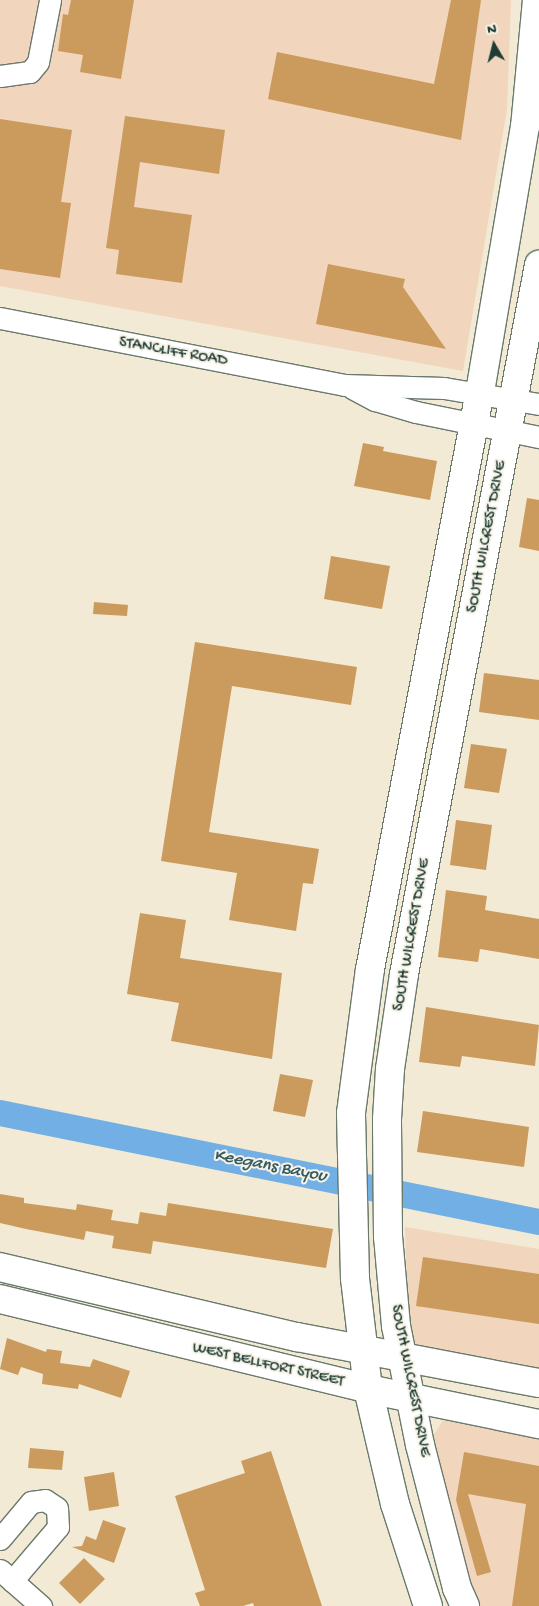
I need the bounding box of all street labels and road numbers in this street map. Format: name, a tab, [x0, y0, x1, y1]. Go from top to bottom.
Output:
street label: STANCLIFF ROAD	[117, 334, 229, 372]
street label: SOUTH WILCREST DRIVE	[464, 459, 512, 615]
street label: SOUTH WILCREST DRIVE	[390, 857, 436, 1013]
street label: SOUTH WILCREST DRIVE	[385, 1303, 433, 1459]
street label: WEST BELLFORT STREET	[190, 1339, 346, 1393]

